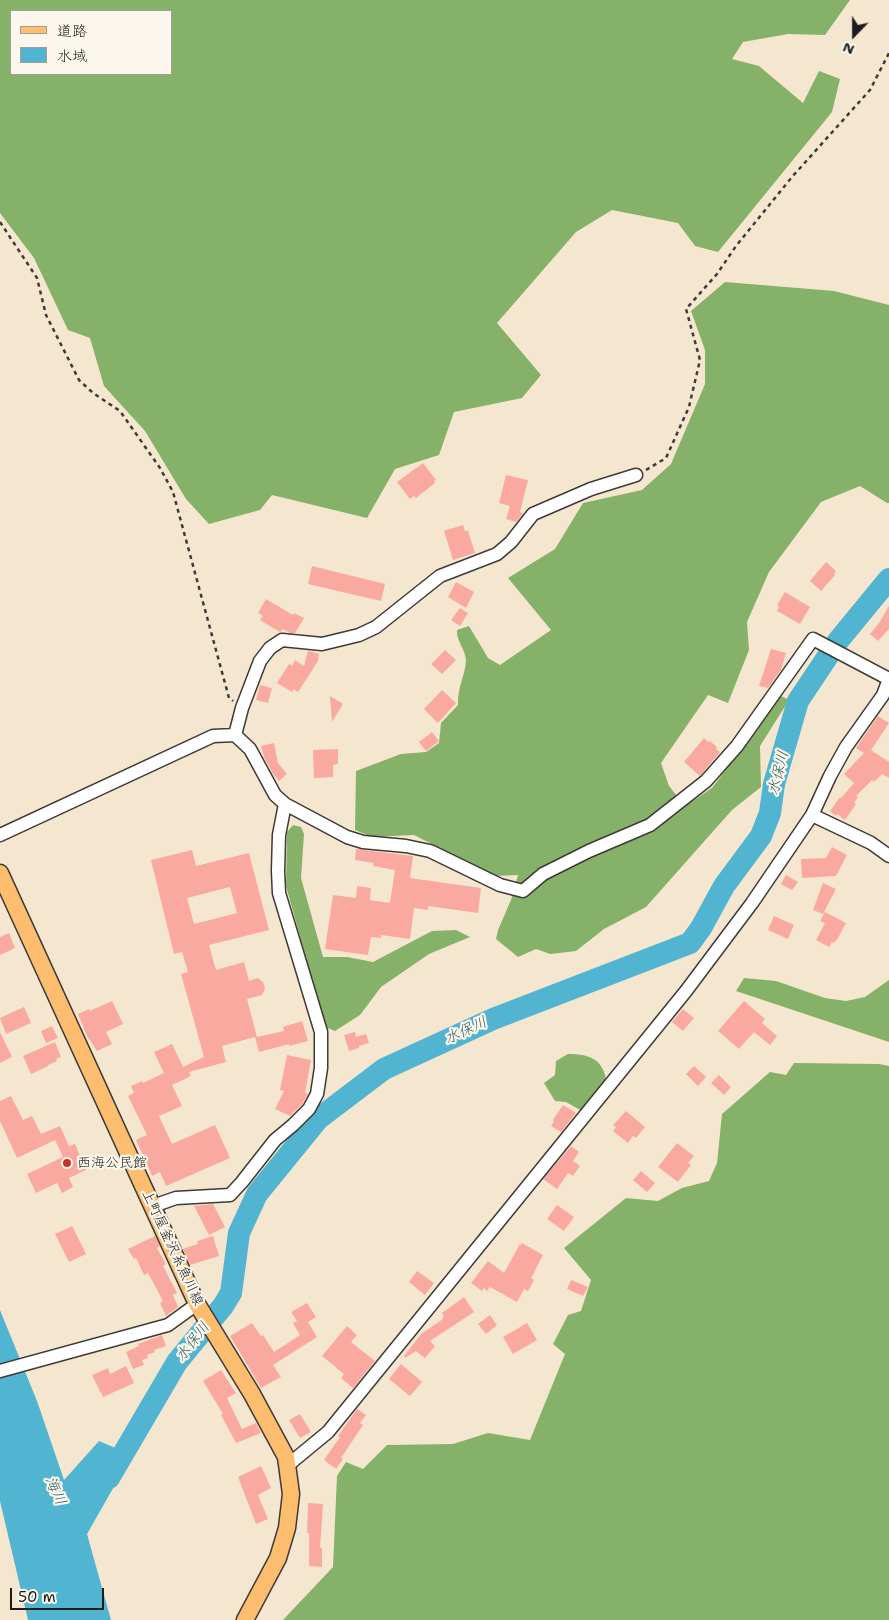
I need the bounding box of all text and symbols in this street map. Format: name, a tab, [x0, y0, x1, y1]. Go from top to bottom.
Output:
legend	[10, 10, 172, 75]
north arrow	[829, 10, 879, 60]
text: 道路	[57, 21, 87, 41]
text: N	[840, 38, 857, 59]
text: 水域	[57, 46, 87, 66]
water label: 水保川	[765, 749, 793, 797]
water label: 水保川	[442, 1013, 490, 1049]
place label: 西海公民館	[77, 1155, 147, 1171]
marker: 西海公民館	[61, 1157, 73, 1169]
street label: 上町屋釜沢糸魚川線	[138, 1187, 206, 1309]
water label: 水保川	[172, 1319, 214, 1365]
water label: 海川	[41, 1474, 69, 1508]
scale bar	[12, 1578, 106, 1610]
text: 50 m	[18, 1587, 56, 1607]

